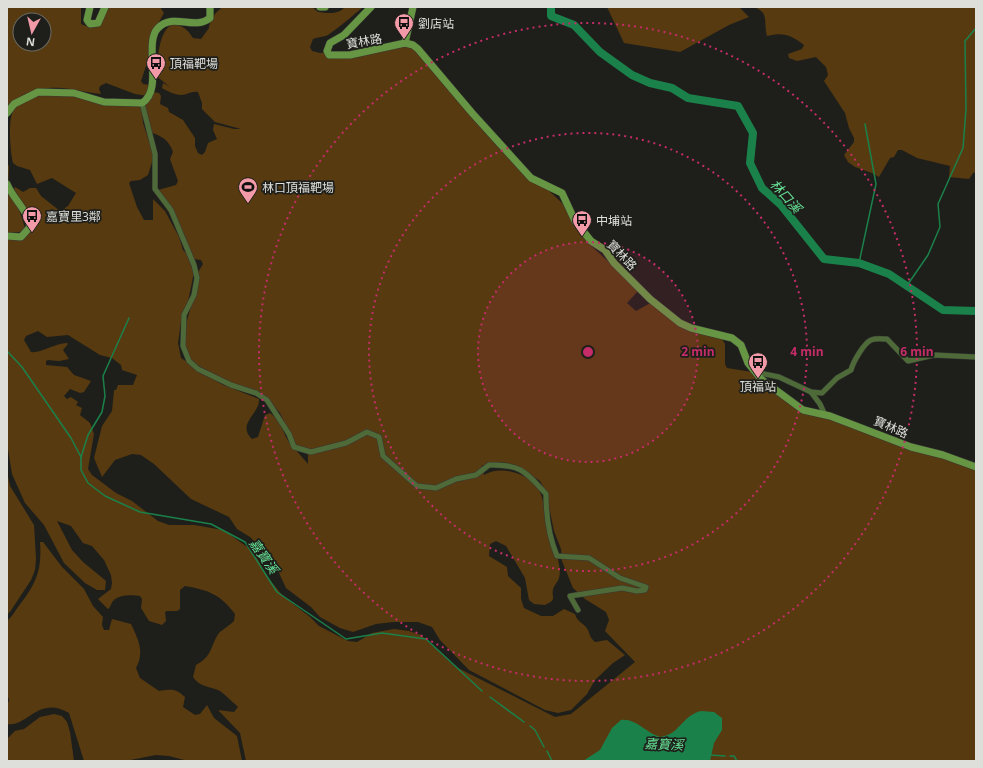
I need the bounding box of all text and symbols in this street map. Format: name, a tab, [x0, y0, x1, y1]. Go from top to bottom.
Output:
north arrow	[12, 12, 52, 52]
bus stop icon: 劉店站	[393, 12, 415, 40]
place label: 劉店站	[418, 15, 454, 32]
street label: 寶林路	[345, 30, 383, 52]
text: N	[25, 34, 36, 50]
bus stop icon: 頂福靶場	[145, 52, 167, 80]
place label: 頂福靶場	[170, 55, 218, 72]
water label: 林口溪	[766, 175, 807, 218]
sports icon: 林口頂福靶場	[237, 176, 259, 204]
place label: 林口頂福靶場	[262, 179, 334, 196]
bus stop icon: 嘉寶里3鄰	[21, 205, 43, 233]
place label: 嘉寶里3鄰	[46, 208, 101, 225]
bus stop icon: 中埔站	[571, 209, 593, 237]
place label: 中埔站	[596, 212, 632, 229]
street label: 寶林路	[603, 236, 641, 274]
text: 2 min	[681, 343, 715, 360]
text: 4 min	[790, 343, 824, 360]
text: 6 min	[900, 343, 934, 360]
centre of rings	[581, 345, 595, 359]
bus stop icon: 頂福站	[747, 351, 769, 379]
place label: 頂福站	[740, 378, 776, 395]
street label: 寶林路	[871, 412, 911, 442]
water label: 嘉寶溪	[245, 535, 284, 579]
water label: 嘉寶溪	[644, 734, 686, 754]

